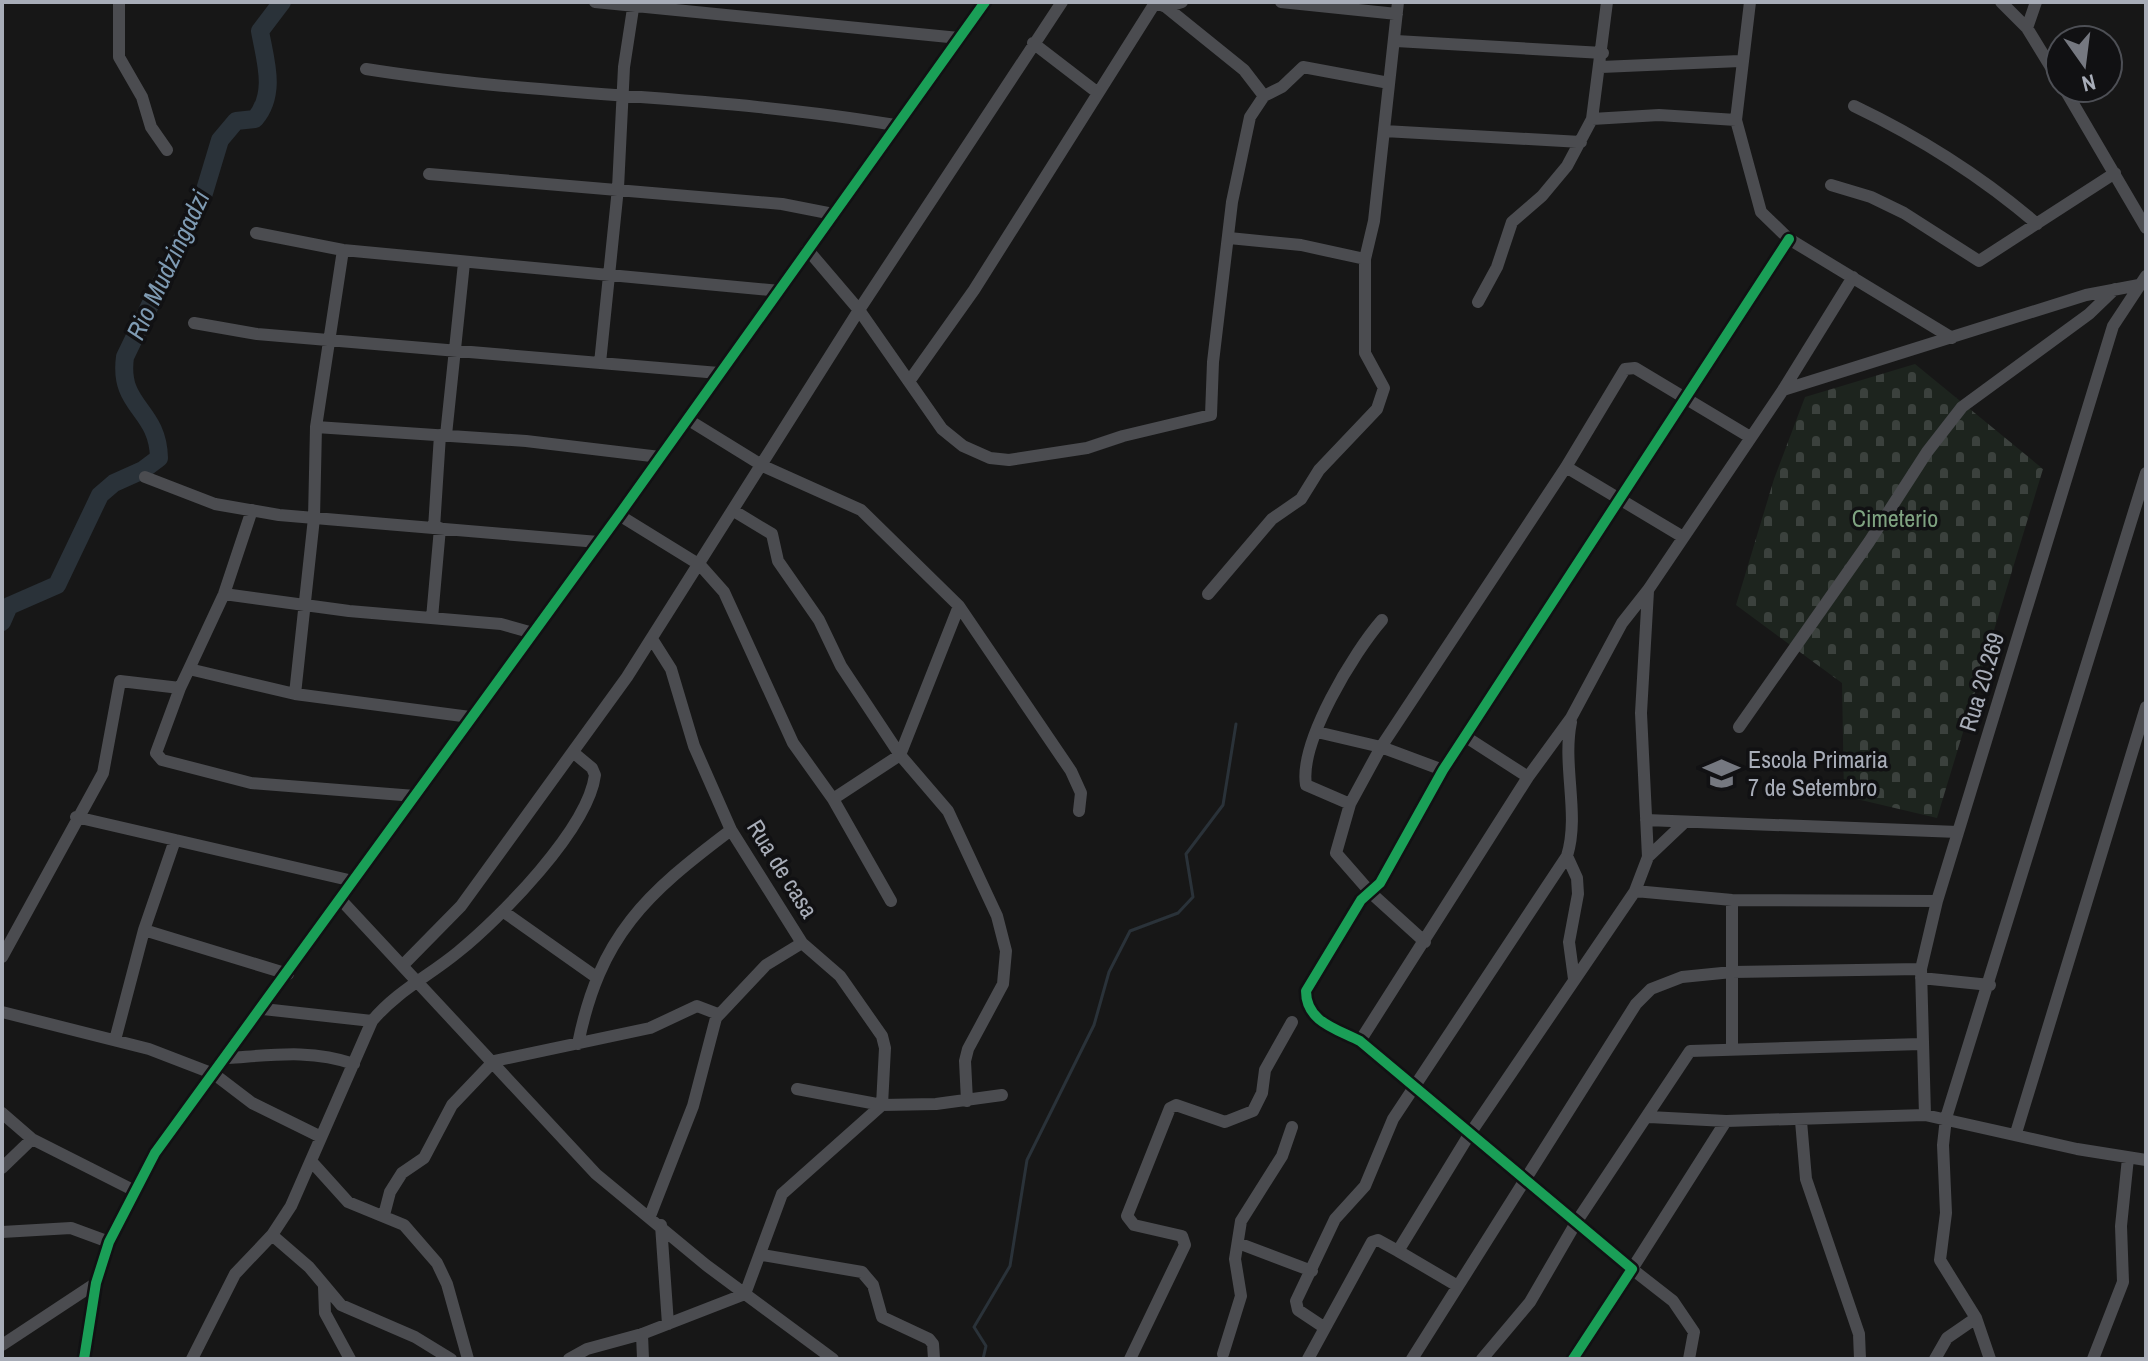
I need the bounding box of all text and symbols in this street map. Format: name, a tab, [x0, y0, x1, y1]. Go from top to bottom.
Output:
north arrow	[2044, 24, 2124, 104]
text: N	[2079, 67, 2099, 100]
water label: Rio Mudzingadzi	[118, 184, 217, 345]
park label: Cimeterio	[1852, 502, 1938, 534]
street label: Rua 20.269	[1951, 628, 2011, 735]
place label: Escola Primaria 7 de Setembro	[1748, 743, 1888, 803]
school or university icon: Escola Primaria 7 de Setembro	[1703, 755, 1741, 793]
street label: Rua de casa	[740, 813, 826, 924]

